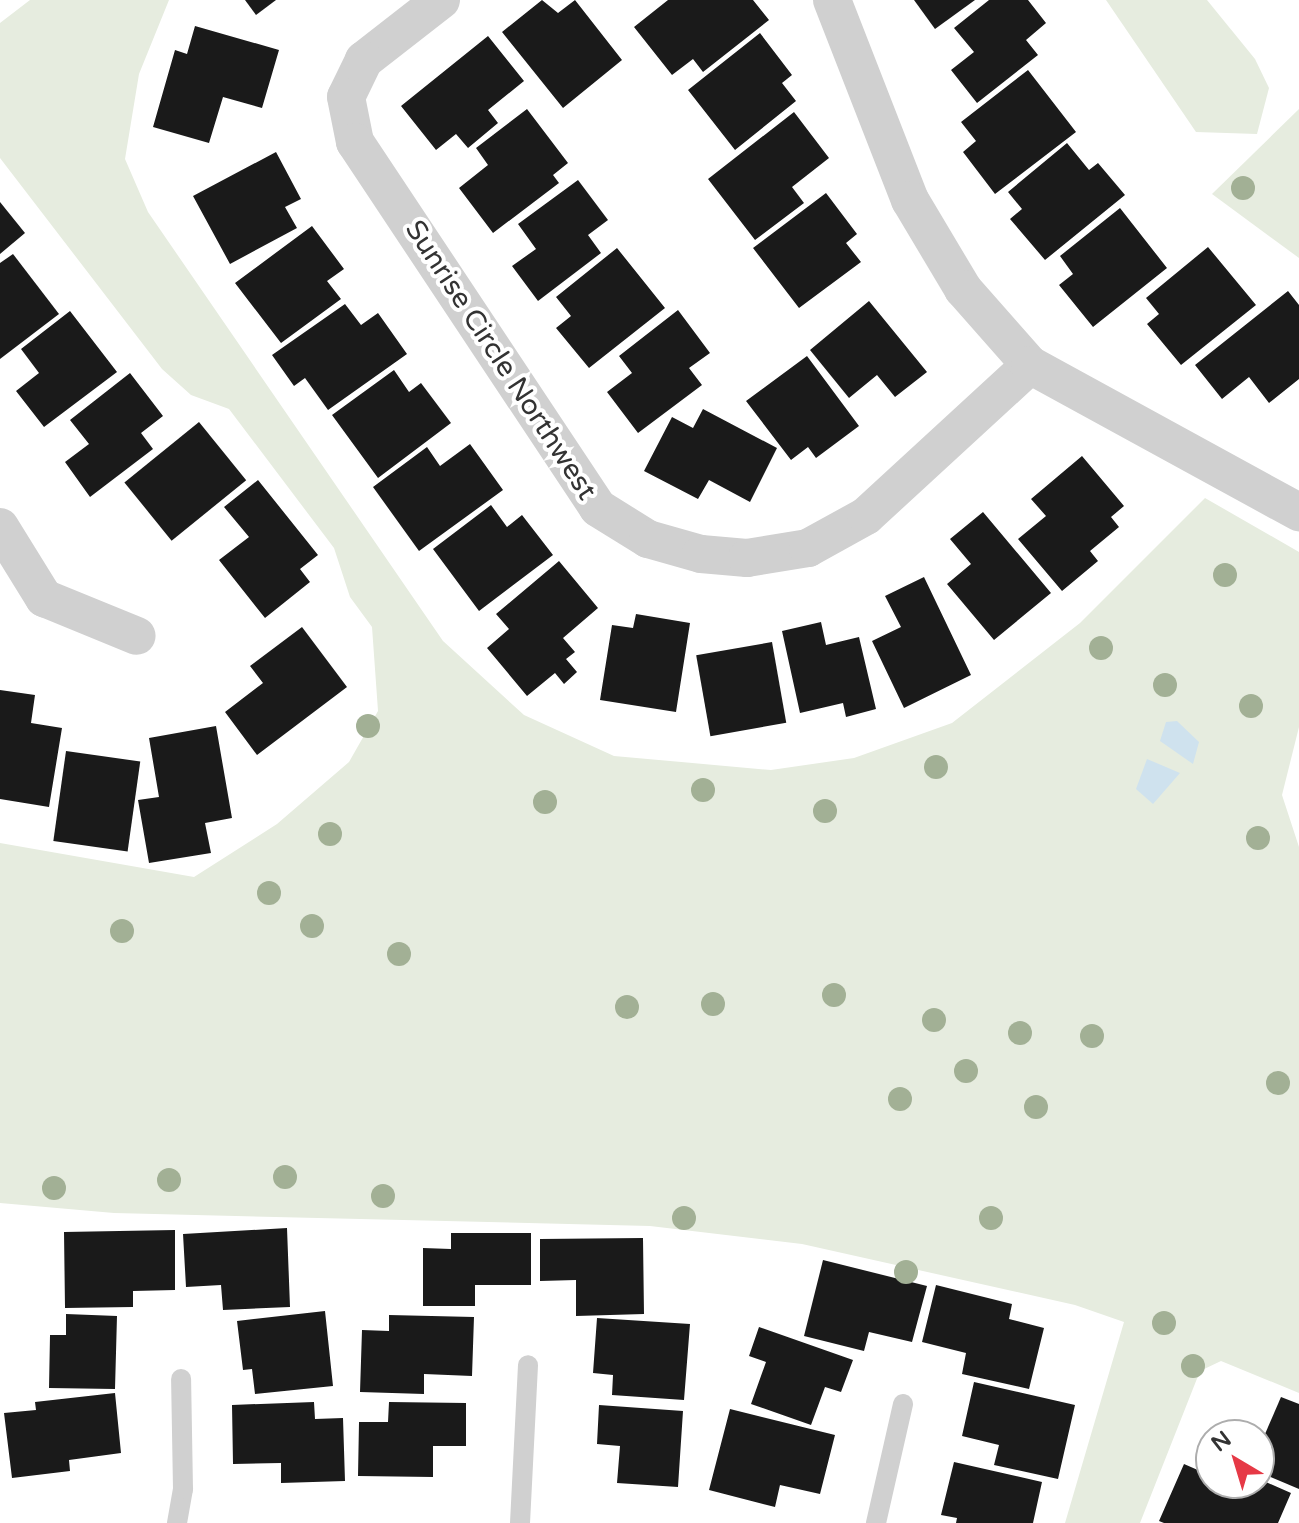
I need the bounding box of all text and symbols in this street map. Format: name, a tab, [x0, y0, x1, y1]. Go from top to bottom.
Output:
street label: Sunrise Circle Northwest	[398, 214, 604, 506]
north arrow	[1195, 1419, 1275, 1499]
text: N	[1206, 1426, 1236, 1457]

